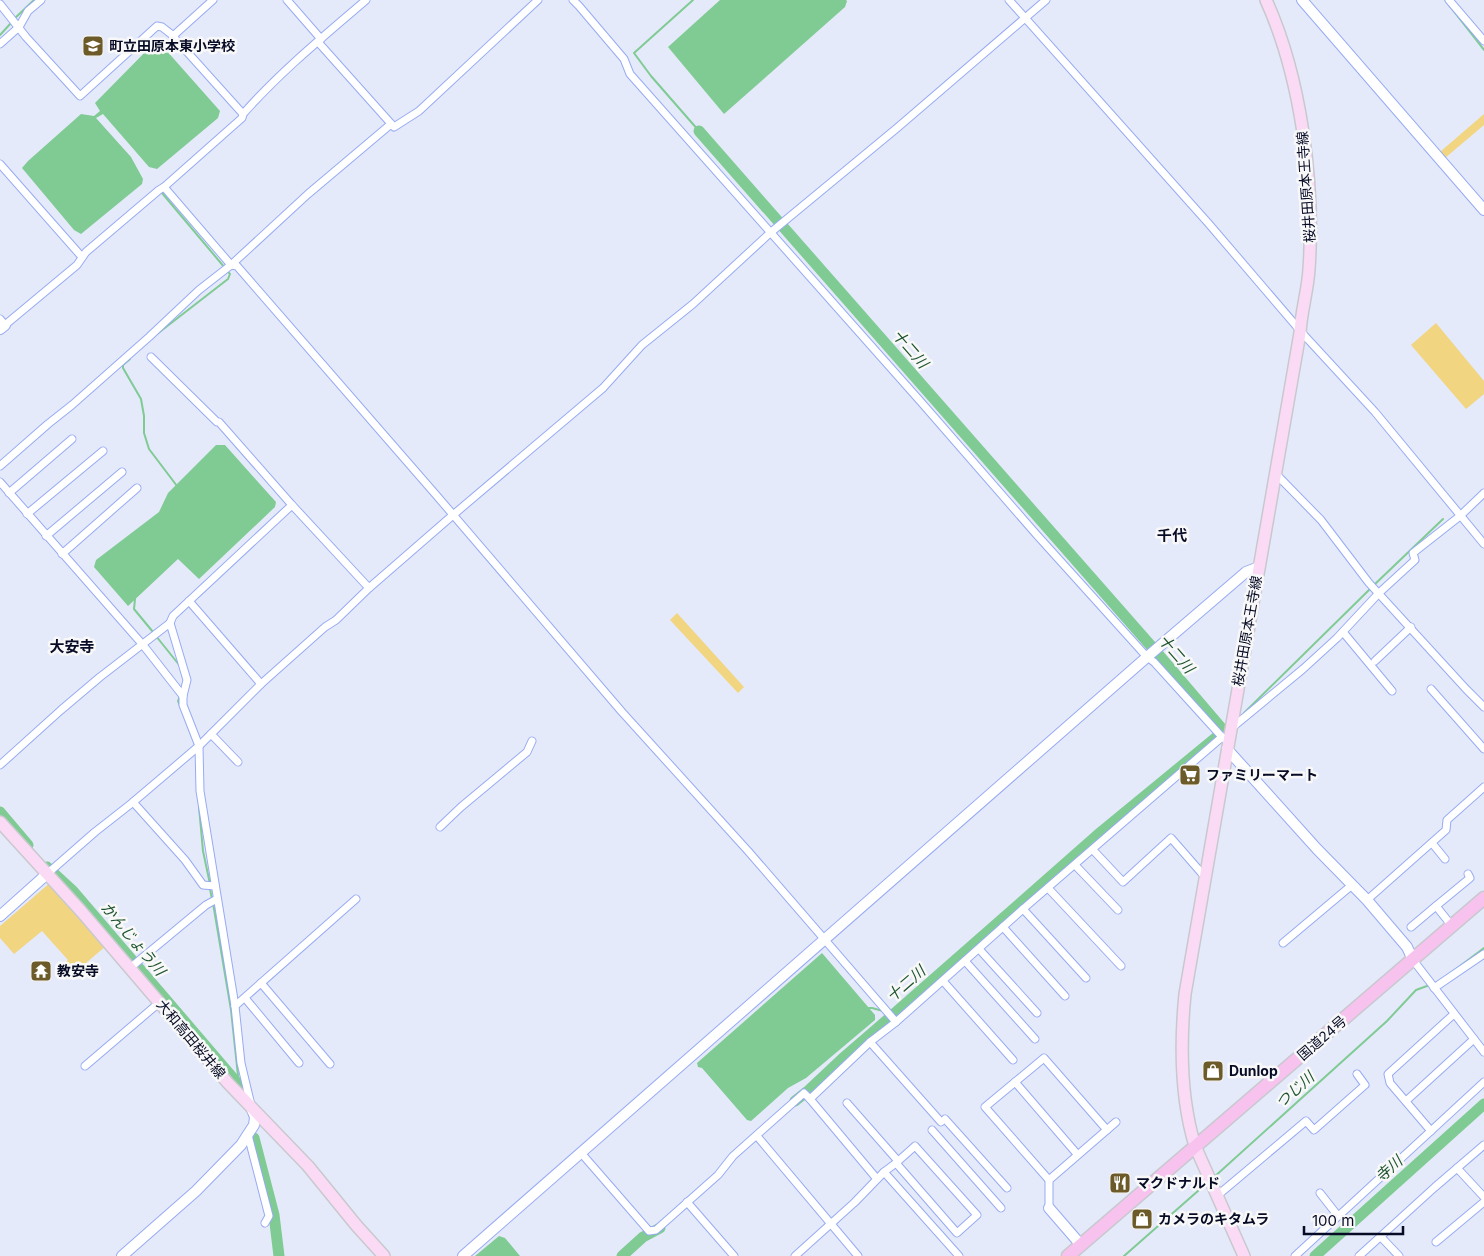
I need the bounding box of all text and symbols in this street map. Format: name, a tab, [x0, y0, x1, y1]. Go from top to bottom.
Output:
school or university icon: 町立田原本東小学校	[81, 34, 105, 58]
place label: 町立田原本東小学校	[109, 37, 235, 54]
street label: 桜井田原本王寺線	[1293, 131, 1318, 243]
water label: 十二川	[888, 325, 934, 373]
district label: 千代	[1157, 526, 1187, 545]
street label: 桜井田原本王寺線	[1228, 574, 1265, 688]
water label: 十二川	[1154, 630, 1200, 678]
district label: 大安寺	[49, 637, 95, 656]
supermarket icon: ファミリーマート	[1178, 763, 1202, 787]
place label: ファミリーマート	[1206, 766, 1318, 783]
water label: かんじょう川	[97, 898, 171, 981]
temple icon: 教安寺	[29, 959, 53, 983]
water label: 十二川	[882, 960, 930, 1006]
place label: 教安寺	[57, 962, 99, 979]
street label: 大和高田桜井線	[153, 996, 229, 1082]
street label: 国道24号	[1294, 1012, 1350, 1064]
shop icon: Dunlop	[1201, 1059, 1225, 1083]
place label: Dunlop	[1229, 1062, 1278, 1079]
water label: つじ川	[1272, 1066, 1319, 1112]
water label: 寺川	[1371, 1150, 1408, 1186]
restaurant icon: マクドナルド	[1108, 1171, 1132, 1195]
place label: マクドナルド	[1136, 1174, 1220, 1191]
scale bar	[1304, 1204, 1403, 1236]
shop icon: カメラのキタムラ	[1130, 1207, 1154, 1231]
place label: カメラのキタムラ	[1158, 1210, 1269, 1227]
text: 100 m	[1312, 1211, 1354, 1230]

